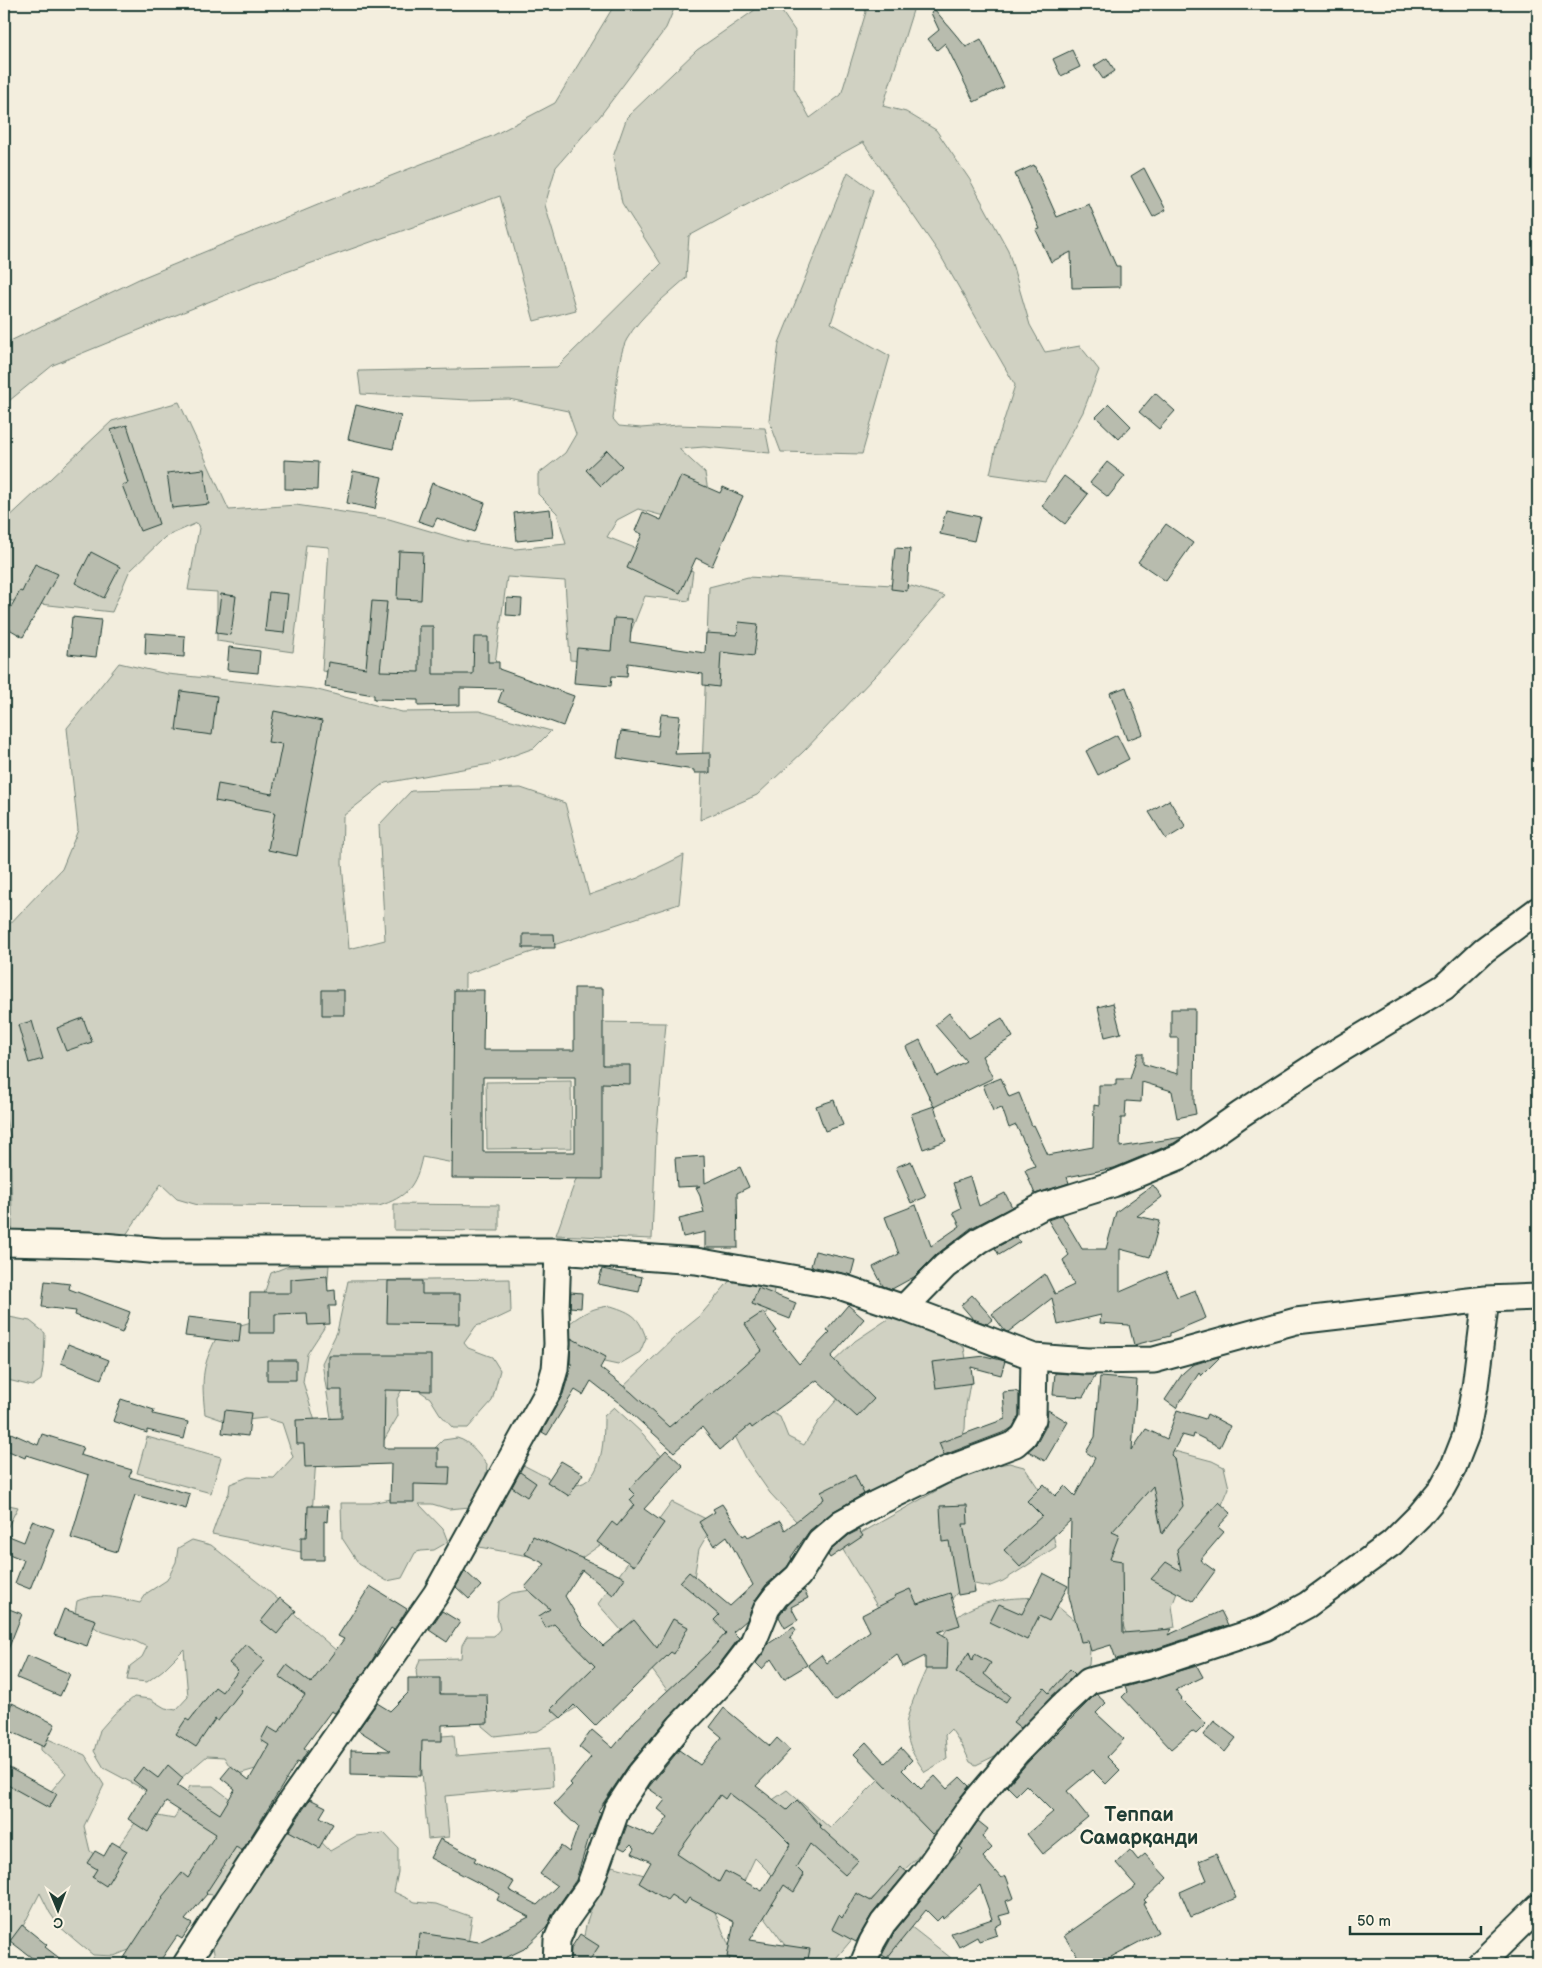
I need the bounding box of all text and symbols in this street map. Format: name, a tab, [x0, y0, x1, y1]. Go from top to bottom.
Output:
district label: Теппаи Самарқанди	[1080, 1803, 1198, 1850]
north arrow	[32, 1886, 82, 1936]
scale bar	[1350, 1903, 1481, 1935]
text: 50 m	[1357, 1912, 1391, 1931]
text: С	[53, 1914, 63, 1931]

